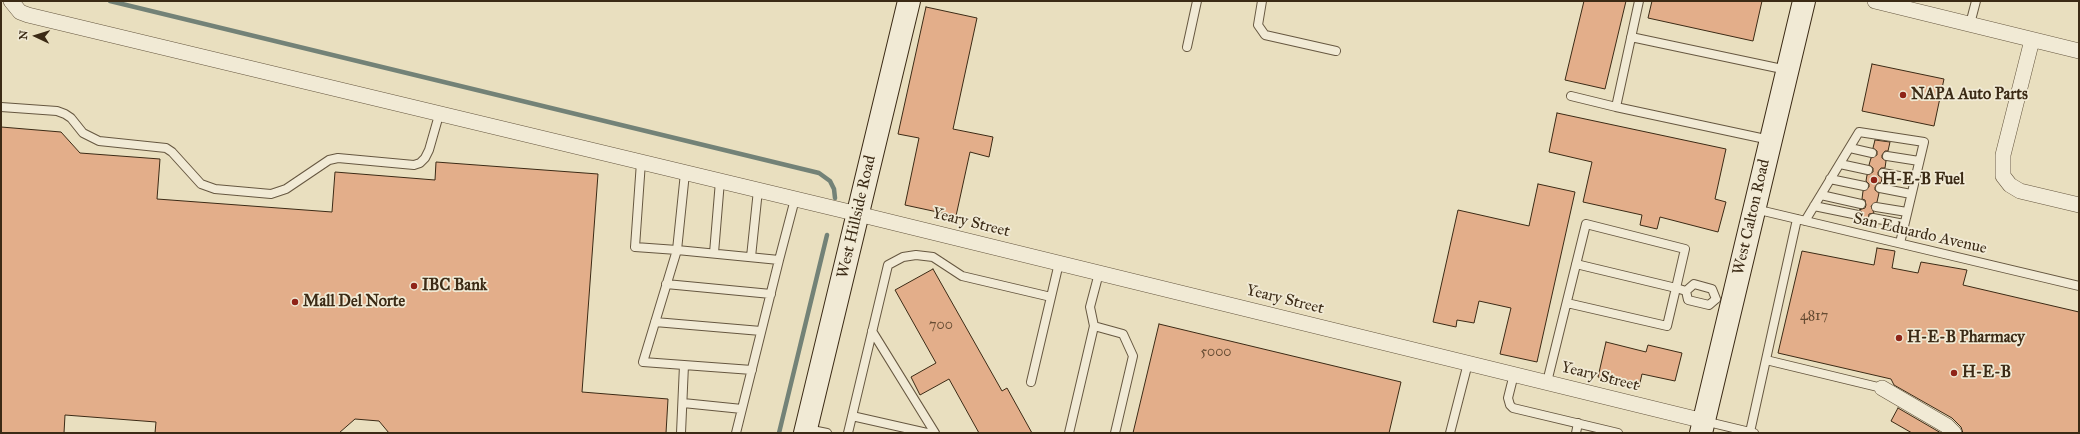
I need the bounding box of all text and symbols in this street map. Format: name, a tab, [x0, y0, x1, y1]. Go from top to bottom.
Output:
north arrow	[16, 16, 56, 56]
text: N	[17, 30, 30, 40]
place label: NAPA Auto Parts	[1911, 85, 2028, 105]
marker: NAPA Auto Parts	[1898, 90, 1908, 100]
street label: West Hillside Road	[834, 154, 880, 280]
street label: West Calton Road	[1729, 157, 1775, 277]
place label: H-E-B Fuel	[1882, 170, 1964, 190]
marker: H-E-B Fuel	[1869, 175, 1879, 185]
street label: Yeary Street	[930, 204, 1012, 242]
street label: San Eduardo Avenue	[1851, 209, 1989, 259]
place label: IBC Bank	[422, 276, 487, 296]
marker: IBC Bank	[409, 281, 419, 291]
street label: Yeary Street	[1244, 281, 1326, 319]
place label: Mall Del Norte	[303, 292, 405, 312]
marker: Mall Del Norte	[290, 297, 300, 307]
house number: 4817	[1800, 309, 1828, 325]
house number: 700	[929, 318, 953, 334]
place label: H-E-B Pharmacy	[1907, 328, 2025, 348]
marker: H-E-B Pharmacy	[1894, 333, 1904, 343]
house number: 5000	[1201, 345, 1231, 361]
street label: Yeary Street	[1559, 358, 1641, 396]
place label: H-E-B	[1962, 363, 2011, 383]
marker: H-E-B	[1949, 368, 1959, 378]

